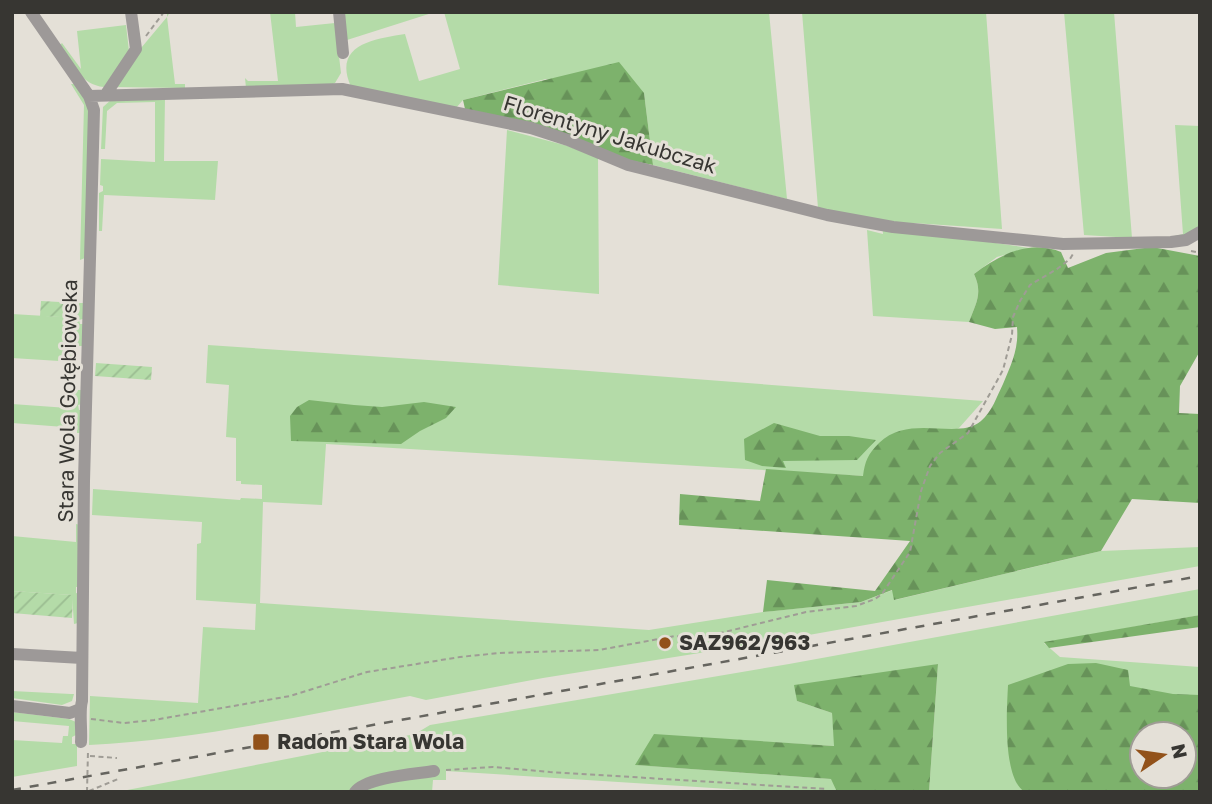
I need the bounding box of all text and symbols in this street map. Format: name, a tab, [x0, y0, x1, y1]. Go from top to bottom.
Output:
street label: Florentyny Jakubczak	[501, 89, 720, 179]
street label: Stara Wola Gołębiowska	[52, 279, 82, 523]
place label: SAZ962/963	[679, 629, 810, 655]
marker: SAZ962/963	[657, 635, 673, 651]
north arrow	[1128, 720, 1198, 790]
place label: Radom Stara Wola	[277, 728, 464, 754]
marker: Radom Stara Wola	[251, 732, 271, 752]
text: N	[1167, 741, 1193, 761]

